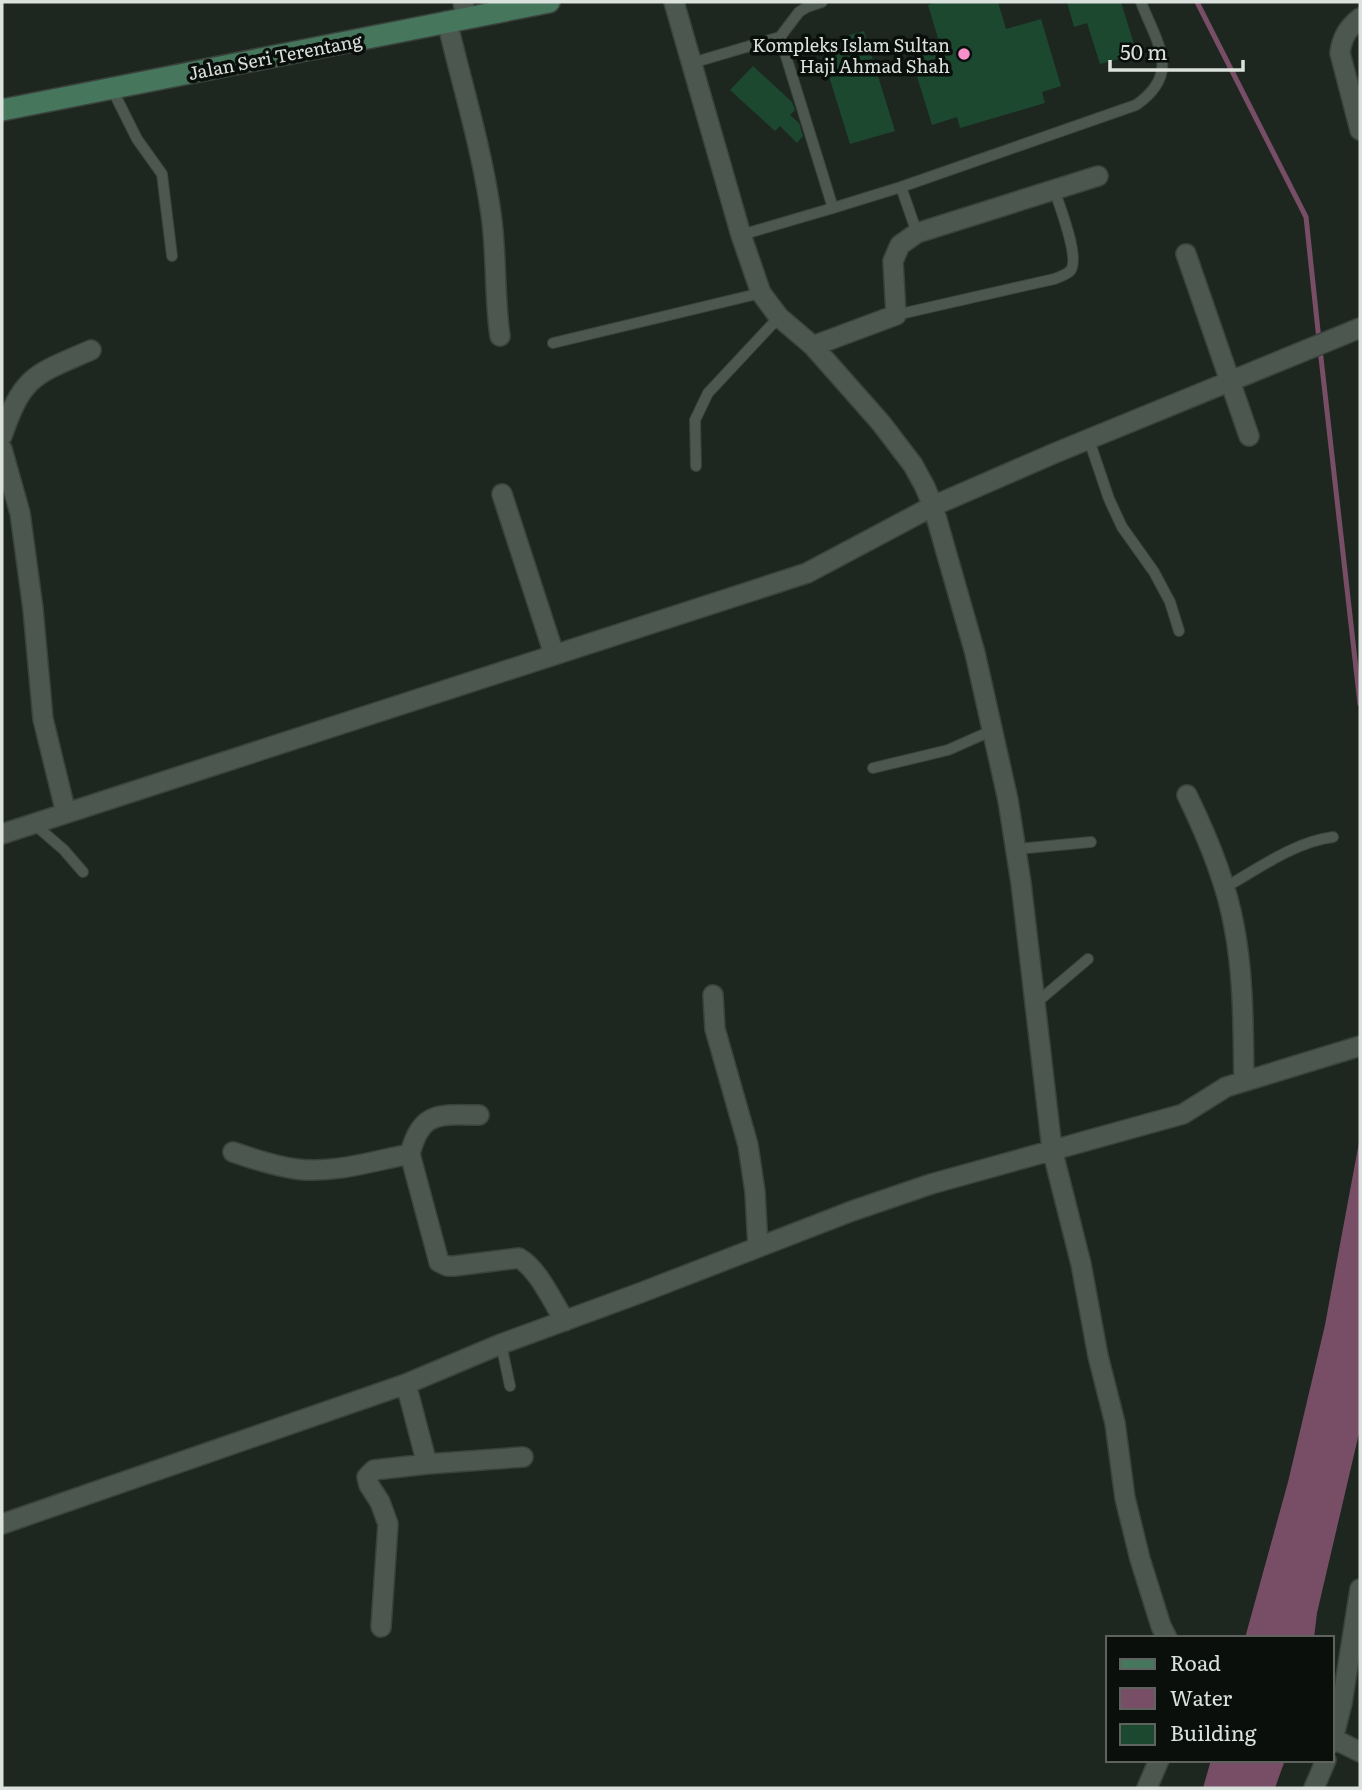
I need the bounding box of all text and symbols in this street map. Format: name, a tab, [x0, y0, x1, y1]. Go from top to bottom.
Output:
street label: Jalan Seri Terentang	[186, 26, 365, 86]
scale bar	[1110, 28, 1243, 72]
place label: Kompleks Islam Sultan Haji Ahmad Shah	[752, 31, 950, 79]
text: 50 m	[1120, 35, 1167, 66]
marker: Kompleks Islam Sultan Haji Ahmad Shah	[956, 46, 972, 62]
legend	[1106, 1636, 1334, 1762]
text: Road	[1170, 1646, 1221, 1677]
text: Water	[1170, 1681, 1232, 1712]
text: Building	[1170, 1716, 1257, 1747]

